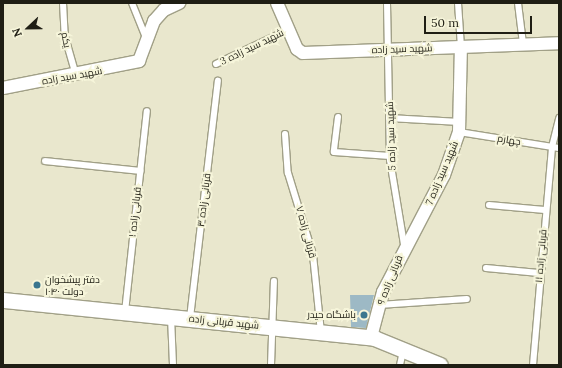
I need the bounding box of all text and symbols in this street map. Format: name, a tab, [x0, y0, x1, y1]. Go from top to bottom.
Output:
north arrow	[8, 8, 48, 48]
scale bar	[426, 8, 534, 34]
text: 50 m	[431, 15, 459, 30]
text: N	[9, 26, 25, 39]
street label: شهید سید زاده 3	[218, 26, 286, 68]
street label: یکم	[59, 31, 73, 49]
street label: شهید سید زاده	[371, 42, 433, 56]
street label: شهید سید زاده	[41, 65, 103, 87]
street label: شهید سید زاده 5	[384, 101, 398, 171]
street label: چهارم	[496, 132, 522, 148]
street label: شهید سید زاده 7	[423, 139, 461, 207]
street label: قربانی زاده ۳	[195, 172, 213, 228]
street label: قربانی زاده ۱	[126, 186, 144, 238]
street label: قربانی زاده ۷	[293, 205, 319, 259]
street label: قربانی زاده ۱۱	[533, 229, 549, 283]
street label: قربانی زاده ۹	[375, 253, 405, 307]
place label: دفتر پیشخوان دولت ۱۰۴۰	[45, 273, 100, 296]
marker: دفتر پیشخوان دولت ۱۰۴۰	[32, 280, 42, 290]
place label: باشگاه حیدر	[307, 309, 356, 321]
marker: باشگاه حیدر	[359, 310, 369, 320]
street label: شهید قربانی زاده	[188, 312, 260, 332]

